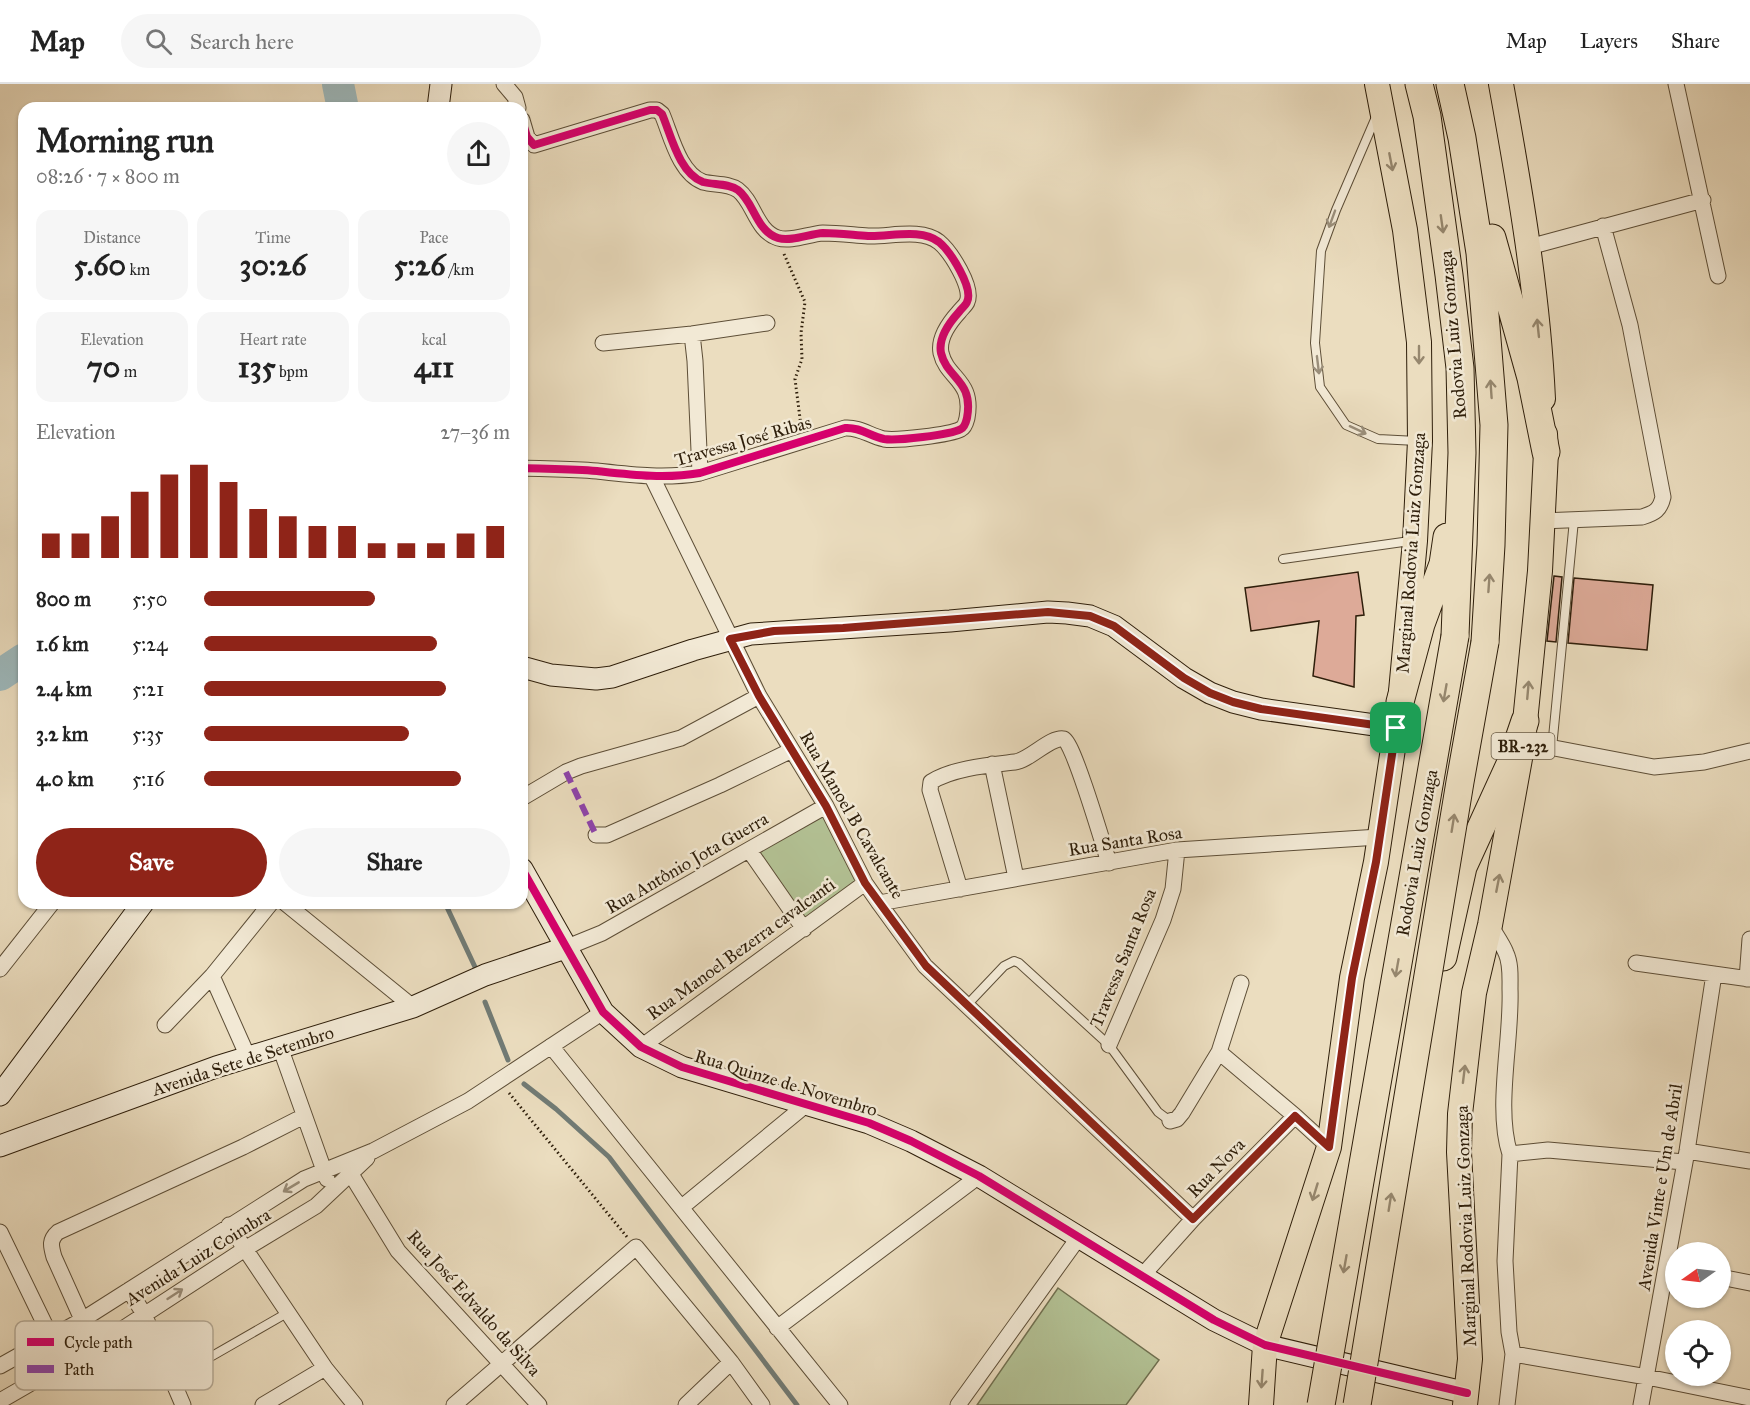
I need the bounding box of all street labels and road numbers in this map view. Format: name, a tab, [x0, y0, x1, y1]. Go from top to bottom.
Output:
street label: Rodovia Luiz Gonzaga	[1435, 249, 1472, 420]
street label: Travessa José Ribas	[672, 411, 814, 472]
street label: Marginal Rodovia Luiz Gonzaga	[1392, 431, 1431, 674]
street label: Rua Manoel B Cavalcante	[795, 727, 909, 903]
road number: BR-232	[1492, 733, 1555, 759]
street label: Rodovia Luiz Gonzaga	[1391, 767, 1444, 938]
street label: Rua Antônio Jota Guerra	[602, 807, 773, 919]
street label: Rua Santa Rosa	[1067, 821, 1184, 861]
street label: Rua Manoel Bezerra cavalcanti	[643, 873, 839, 1025]
street label: Travessa Santa Rosa	[1085, 885, 1161, 1031]
street label: Avenida Sete de Setembro	[148, 1021, 337, 1101]
street label: Rua Quinze de Novembro	[692, 1045, 880, 1121]
street label: Avenida Vinte e Um de Abril	[1633, 1082, 1687, 1293]
street label: Marginal Rodovia Luiz Gonzaga	[1451, 1105, 1482, 1347]
street label: Rua Nova	[1182, 1134, 1250, 1202]
street label: Avenida Luiz Coimbra	[121, 1203, 275, 1311]
street label: Rua José Edvaldo da Silva	[402, 1225, 546, 1382]

